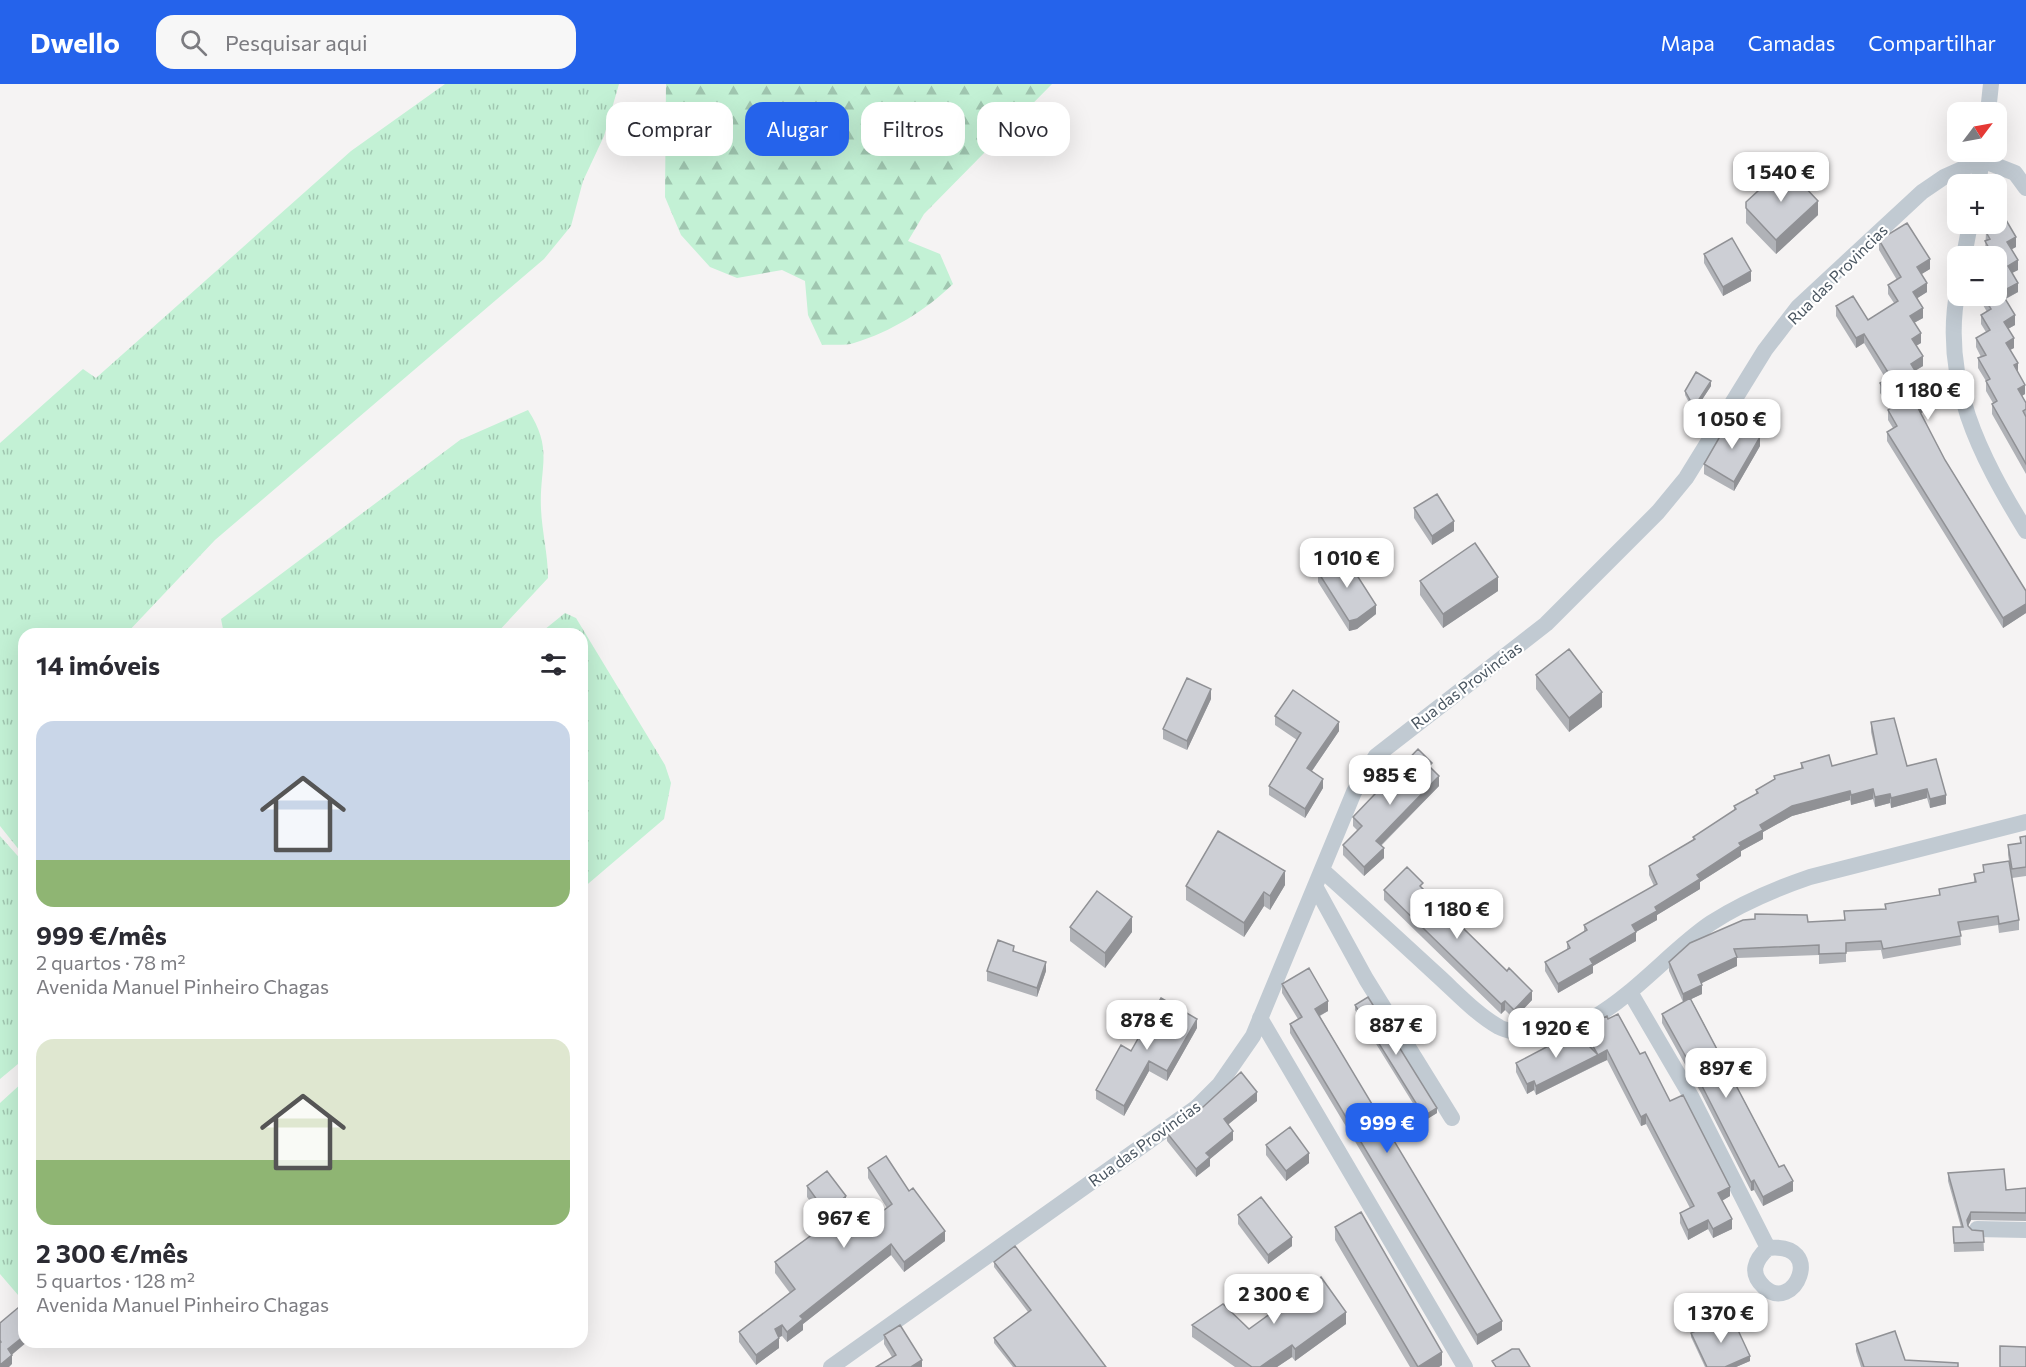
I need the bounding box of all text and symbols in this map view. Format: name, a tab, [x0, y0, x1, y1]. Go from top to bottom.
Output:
search box	[156, 15, 576, 69]
text: Dwello	[30, 25, 120, 59]
icon: search	[177, 26, 210, 59]
text: Pesquisar aqui	[225, 29, 368, 56]
text: Mapa	[1661, 30, 1715, 55]
text: Camadas	[1748, 30, 1835, 55]
text: Compartilhar	[1868, 30, 1996, 55]
chip: Comprar	[606, 102, 733, 156]
chip: Alugar	[745, 102, 849, 156]
chip: Filtros	[861, 102, 965, 156]
chip: Novo	[977, 102, 1070, 156]
north arrow	[1947, 102, 2007, 162]
map controls	[1947, 102, 2007, 306]
pin: 1 540 €	[1726, 152, 1836, 203]
text: 1 540 €	[1747, 159, 1815, 183]
button: +	[1947, 174, 2007, 234]
street label: Rua das Provincias	[1783, 220, 1891, 328]
button: −	[1947, 246, 2007, 306]
pin: 1 180 €	[1873, 370, 1983, 421]
text: 1 180 €	[1895, 377, 1961, 401]
pin: 1 050 €	[1677, 399, 1787, 450]
text: 1 050 €	[1697, 406, 1767, 430]
pin: 1 010 €	[1292, 538, 1402, 589]
text: 1 010 €	[1314, 545, 1380, 569]
street label: Rua das Provincias	[1407, 637, 1525, 733]
icon: filters	[537, 648, 570, 681]
text: 14 imóveis	[36, 649, 160, 680]
pin: 985 €	[1348, 755, 1432, 806]
icon: home	[249, 760, 357, 868]
text: 985 €	[1363, 762, 1417, 786]
pin: 1 180 €	[1402, 889, 1512, 940]
text: 1 180 €	[1424, 896, 1490, 920]
text: 999 €/mês	[36, 919, 167, 950]
text: 2 quartos · 78 m²	[36, 950, 185, 974]
text: Avenida Manuel Pinheiro Chagas	[36, 974, 329, 998]
pin: 878 €	[1105, 1000, 1189, 1051]
pin: 887 €	[1354, 1005, 1438, 1056]
text: 878 €	[1120, 1007, 1174, 1031]
pin: 1 920 €	[1501, 1008, 1611, 1059]
text: 887 €	[1369, 1012, 1423, 1036]
text: 1 920 €	[1522, 1015, 1590, 1039]
pin: 897 €	[1684, 1048, 1768, 1099]
text: 897 €	[1699, 1055, 1753, 1079]
icon: home	[249, 1078, 357, 1186]
street label: Rua das Provincias	[1084, 1096, 1204, 1190]
pin: 999 €	[1345, 1103, 1429, 1154]
text: 999 €	[1360, 1110, 1414, 1134]
pin: 967 €	[802, 1198, 886, 1249]
text: 967 €	[817, 1205, 871, 1229]
text: 2 300 €/mês	[36, 1237, 188, 1268]
text: 5 quartos · 128 m²	[36, 1268, 195, 1292]
pin: 2 300 €	[1219, 1274, 1329, 1325]
text: 2 300 €	[1238, 1281, 1310, 1305]
text: Avenida Manuel Pinheiro Chagas	[36, 1292, 329, 1316]
pin: 1 370 €	[1666, 1293, 1776, 1344]
text: 1 370 €	[1688, 1300, 1754, 1324]

